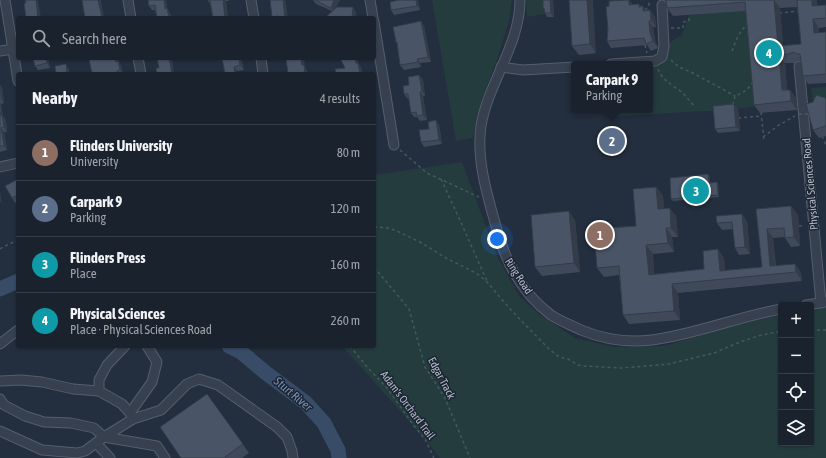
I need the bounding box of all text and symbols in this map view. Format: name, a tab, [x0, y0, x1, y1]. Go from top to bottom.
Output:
search box	[16, 16, 376, 60]
icon: search	[30, 27, 52, 49]
text: Search here	[62, 30, 127, 47]
pin: 4	[756, 38, 782, 68]
popup	[571, 61, 653, 113]
text: Carpark 9	[586, 71, 638, 88]
text: Nearby	[32, 88, 78, 108]
text: Parking	[586, 88, 622, 103]
text: 4 results	[320, 91, 360, 106]
pin: 2	[599, 126, 625, 156]
text: Flinders University	[70, 137, 173, 154]
street label: Physical Sciences Road	[800, 138, 820, 230]
text: 1	[42, 145, 48, 160]
text: 80 m	[337, 145, 360, 160]
text: University	[70, 154, 119, 169]
pin: 3	[683, 176, 709, 206]
text: Carpark 9	[70, 193, 122, 210]
text: 2	[42, 201, 48, 216]
text: 120 m	[331, 201, 360, 216]
text: Parking	[70, 210, 106, 225]
pin: 1	[587, 220, 613, 250]
your location	[487, 229, 507, 249]
text: Flinders Press	[70, 249, 146, 266]
street label: Ring Road	[503, 256, 535, 296]
text: 3	[42, 257, 48, 272]
text: 160 m	[331, 257, 360, 272]
text: Place	[70, 266, 97, 281]
map controls	[778, 302, 814, 446]
button: +	[778, 302, 814, 338]
text: Physical Sciences	[70, 305, 165, 322]
text: 4	[42, 313, 48, 328]
text: 260 m	[331, 313, 360, 328]
text: Place · Physical Sciences Road	[70, 322, 212, 337]
button: −	[778, 338, 814, 374]
street label: Edgar Track	[426, 355, 458, 401]
street label: Adam's Orchard Trail	[378, 368, 438, 442]
water label: Sturt River	[270, 373, 315, 414]
button: locate	[778, 374, 814, 410]
button: layers	[778, 410, 814, 446]

